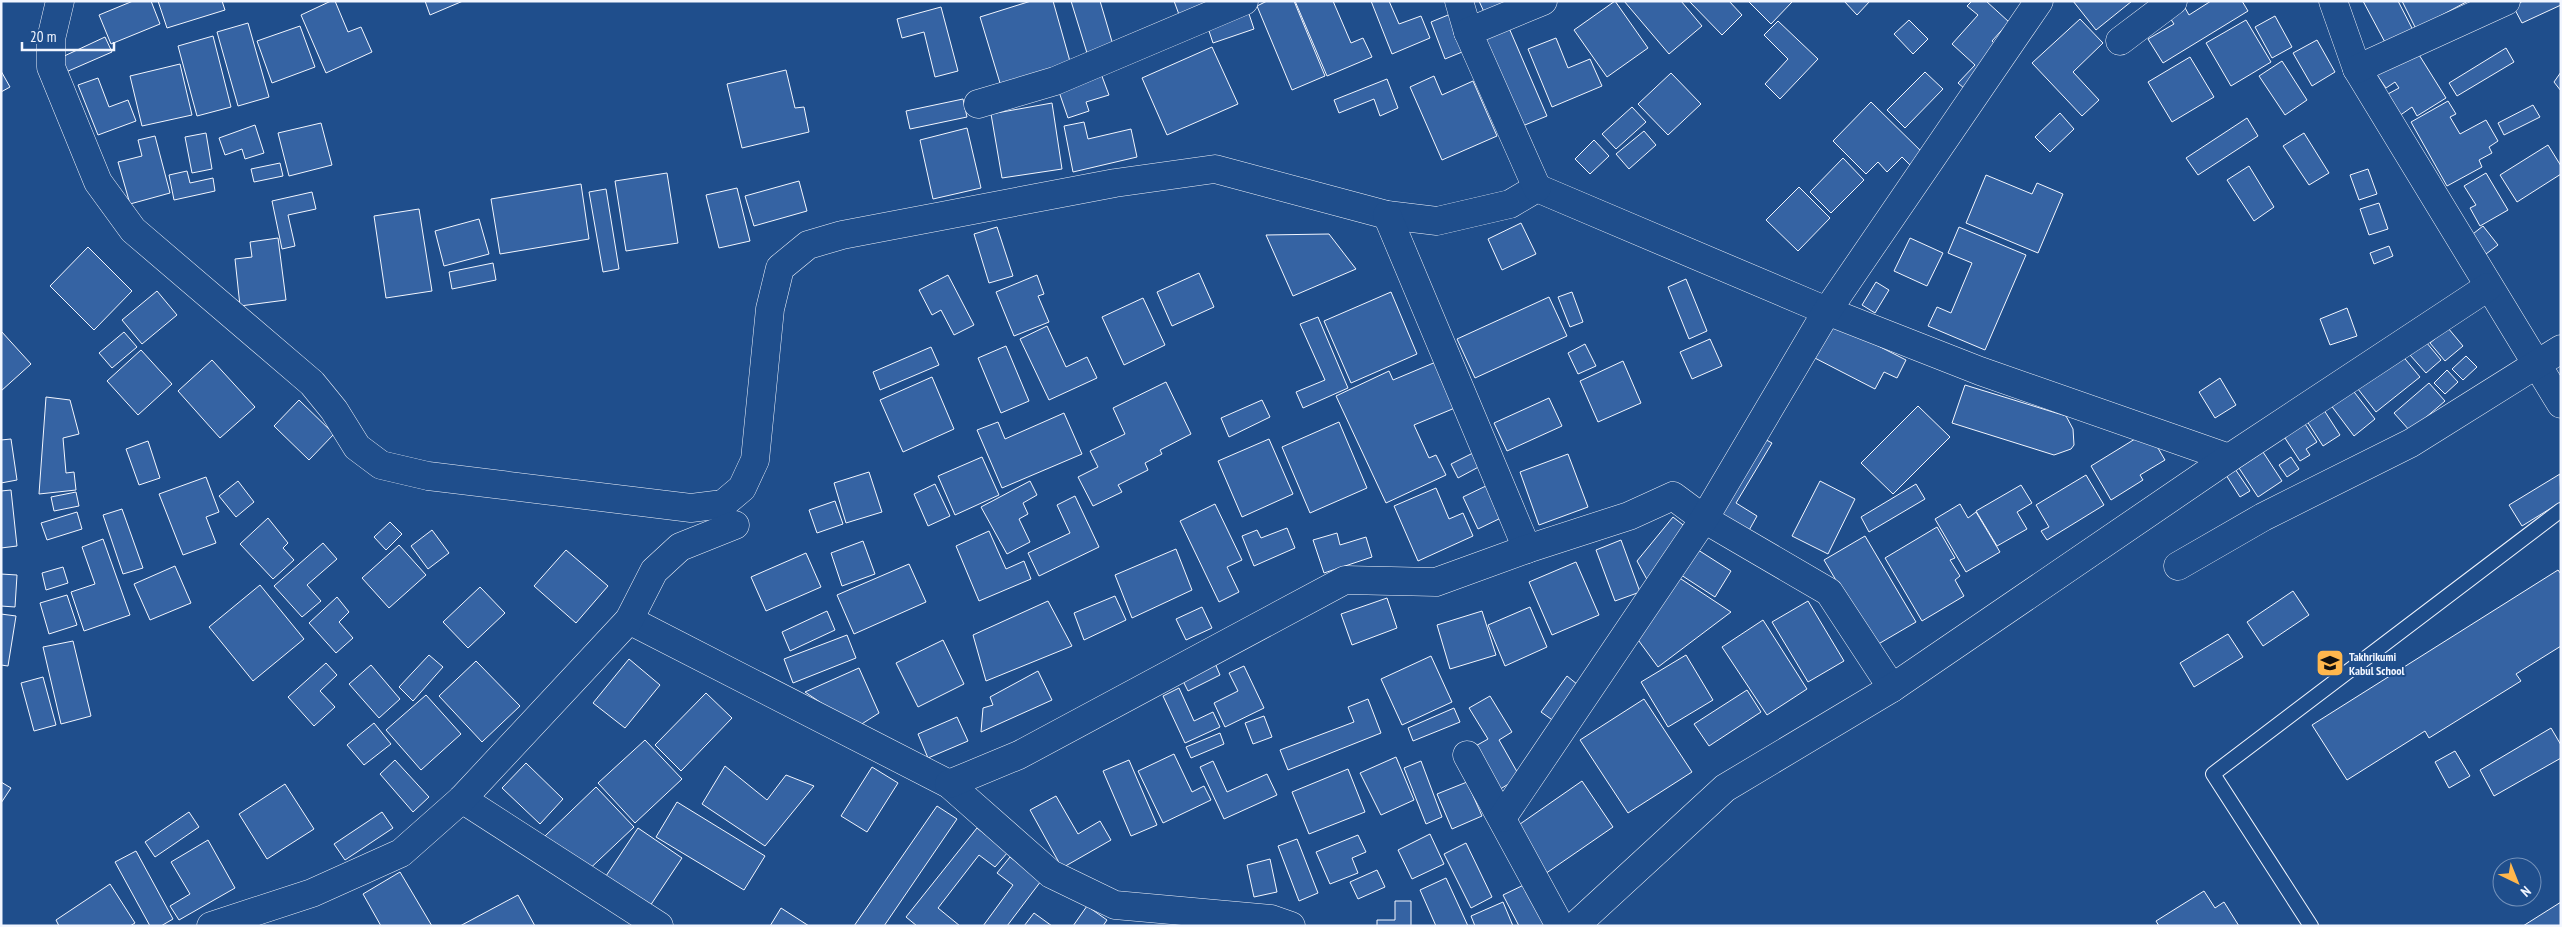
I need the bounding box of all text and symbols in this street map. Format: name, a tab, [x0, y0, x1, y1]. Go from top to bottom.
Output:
scale bar	[22, 20, 115, 52]
text: 20 m	[30, 27, 56, 46]
school or university icon: Takhrikumi Kabul School	[2315, 648, 2345, 678]
place label: Takhrikumi Kabul School	[2349, 649, 2405, 678]
north arrow	[2492, 857, 2542, 907]
text: N	[2517, 882, 2535, 901]

